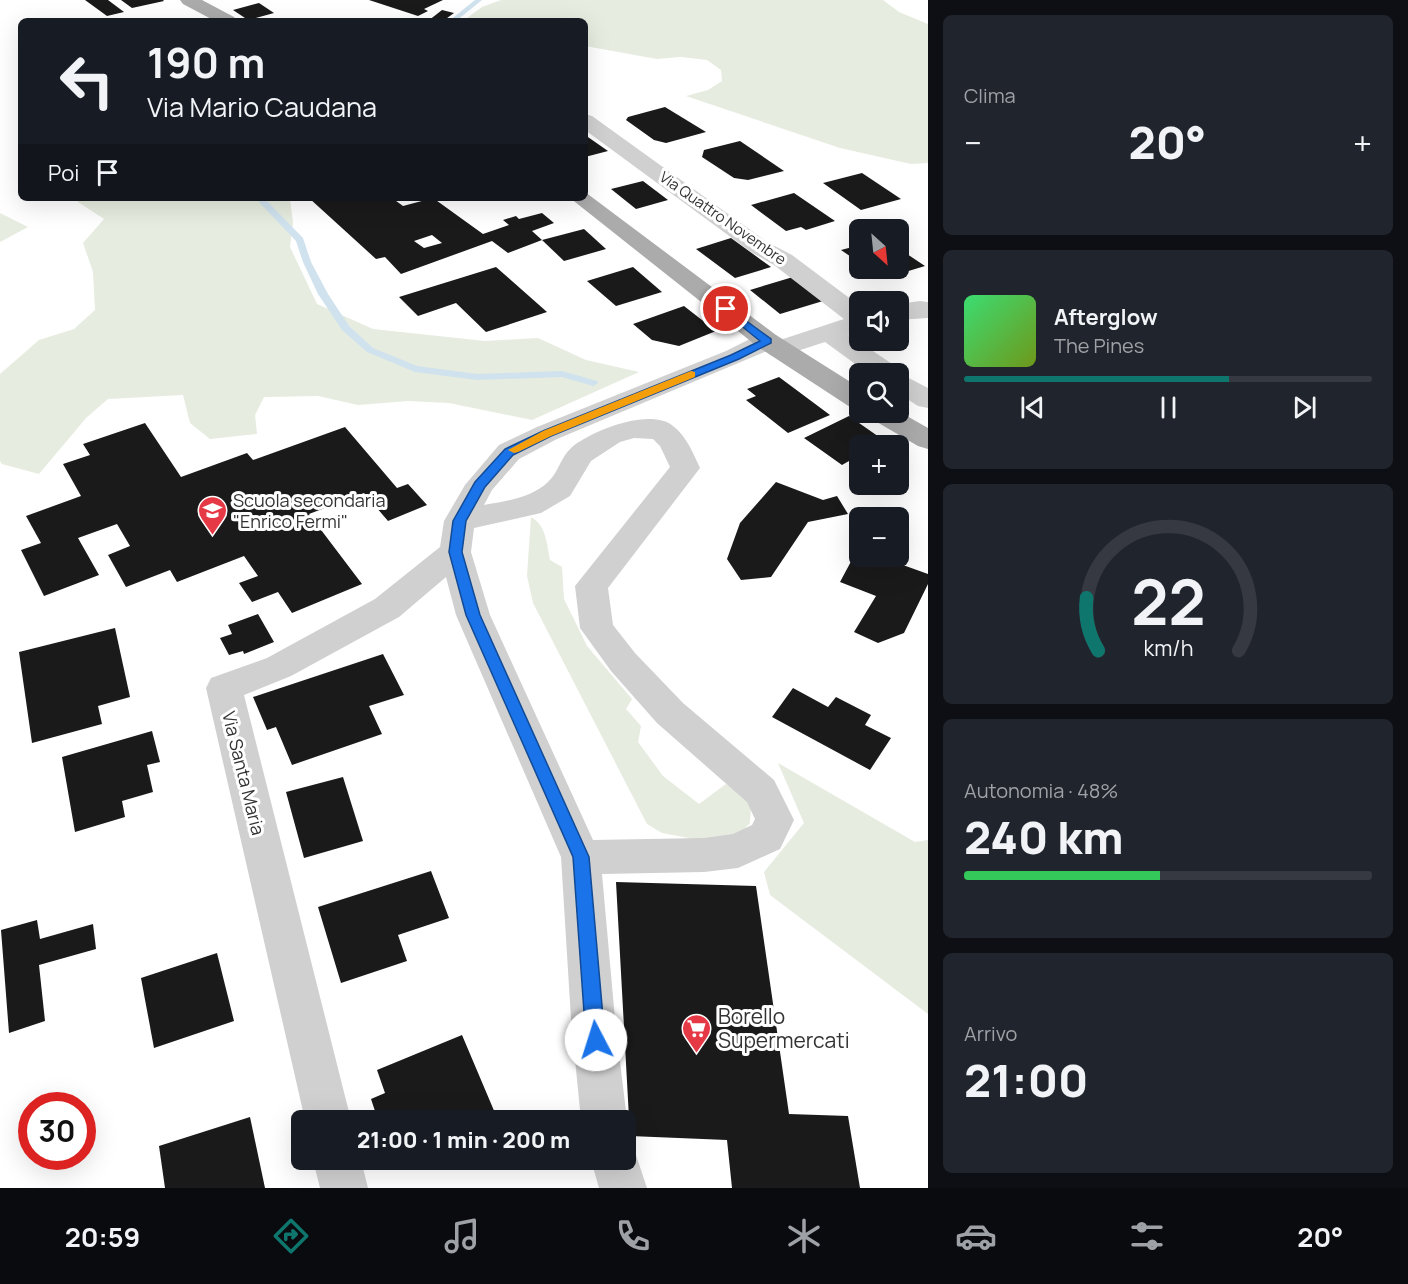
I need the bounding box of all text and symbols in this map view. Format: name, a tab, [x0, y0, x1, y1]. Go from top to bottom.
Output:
text: 190 m	[147, 33, 265, 91]
icon: left	[48, 42, 126, 120]
text: Clima	[964, 82, 1016, 109]
text: Via Mario Caudana	[147, 88, 377, 125]
text: 20°	[1129, 111, 1206, 173]
text: −	[964, 120, 982, 165]
text: +	[1353, 120, 1372, 165]
icon: arrive	[91, 156, 124, 189]
text: Poi	[48, 158, 79, 188]
street label: Via Quattro Novembre	[655, 166, 791, 270]
north arrow	[849, 219, 909, 279]
map controls	[849, 219, 909, 567]
pin	[700, 283, 751, 334]
button: sound	[849, 291, 909, 351]
icon: arrive	[709, 292, 742, 325]
text: Afterglow	[1054, 302, 1158, 332]
text: The Pines	[1054, 332, 1144, 359]
button: search	[849, 363, 909, 423]
icon: previous	[1016, 391, 1049, 424]
icon: pause	[1152, 391, 1185, 424]
icon: next	[1288, 391, 1321, 424]
button: +	[849, 435, 909, 495]
place label: Scuola secondaria "Enrico Fermi"	[233, 488, 386, 533]
school or university icon: Scuola secondaria "Enrico Fermi"	[196, 494, 228, 536]
button: −	[849, 507, 909, 567]
text: 22	[1131, 558, 1205, 644]
text: km/h	[1143, 633, 1193, 662]
street label: Via Santa Maria	[217, 709, 271, 837]
text: Autonomia · 48%	[964, 777, 1118, 804]
text: 240 km	[964, 806, 1123, 868]
place label: Borello Supermercati	[718, 1002, 850, 1054]
position arrow	[564, 1008, 628, 1072]
supermarket icon: Borello Supermercati	[681, 1012, 713, 1054]
text: Arrivo	[964, 1020, 1017, 1047]
text: 21:00	[964, 1049, 1088, 1111]
speed limit sign: 30	[18, 1092, 96, 1170]
text: 21:00 · 1 min · 200 m	[357, 1125, 570, 1155]
icon: directions	[270, 1215, 312, 1257]
icon: music	[441, 1215, 483, 1257]
icon: phone	[612, 1215, 654, 1257]
icon: climate	[783, 1215, 825, 1257]
icon: car	[955, 1215, 997, 1257]
icon: filters	[1126, 1215, 1168, 1257]
text: 20:59	[65, 1218, 140, 1255]
text: 20°	[1297, 1218, 1343, 1255]

